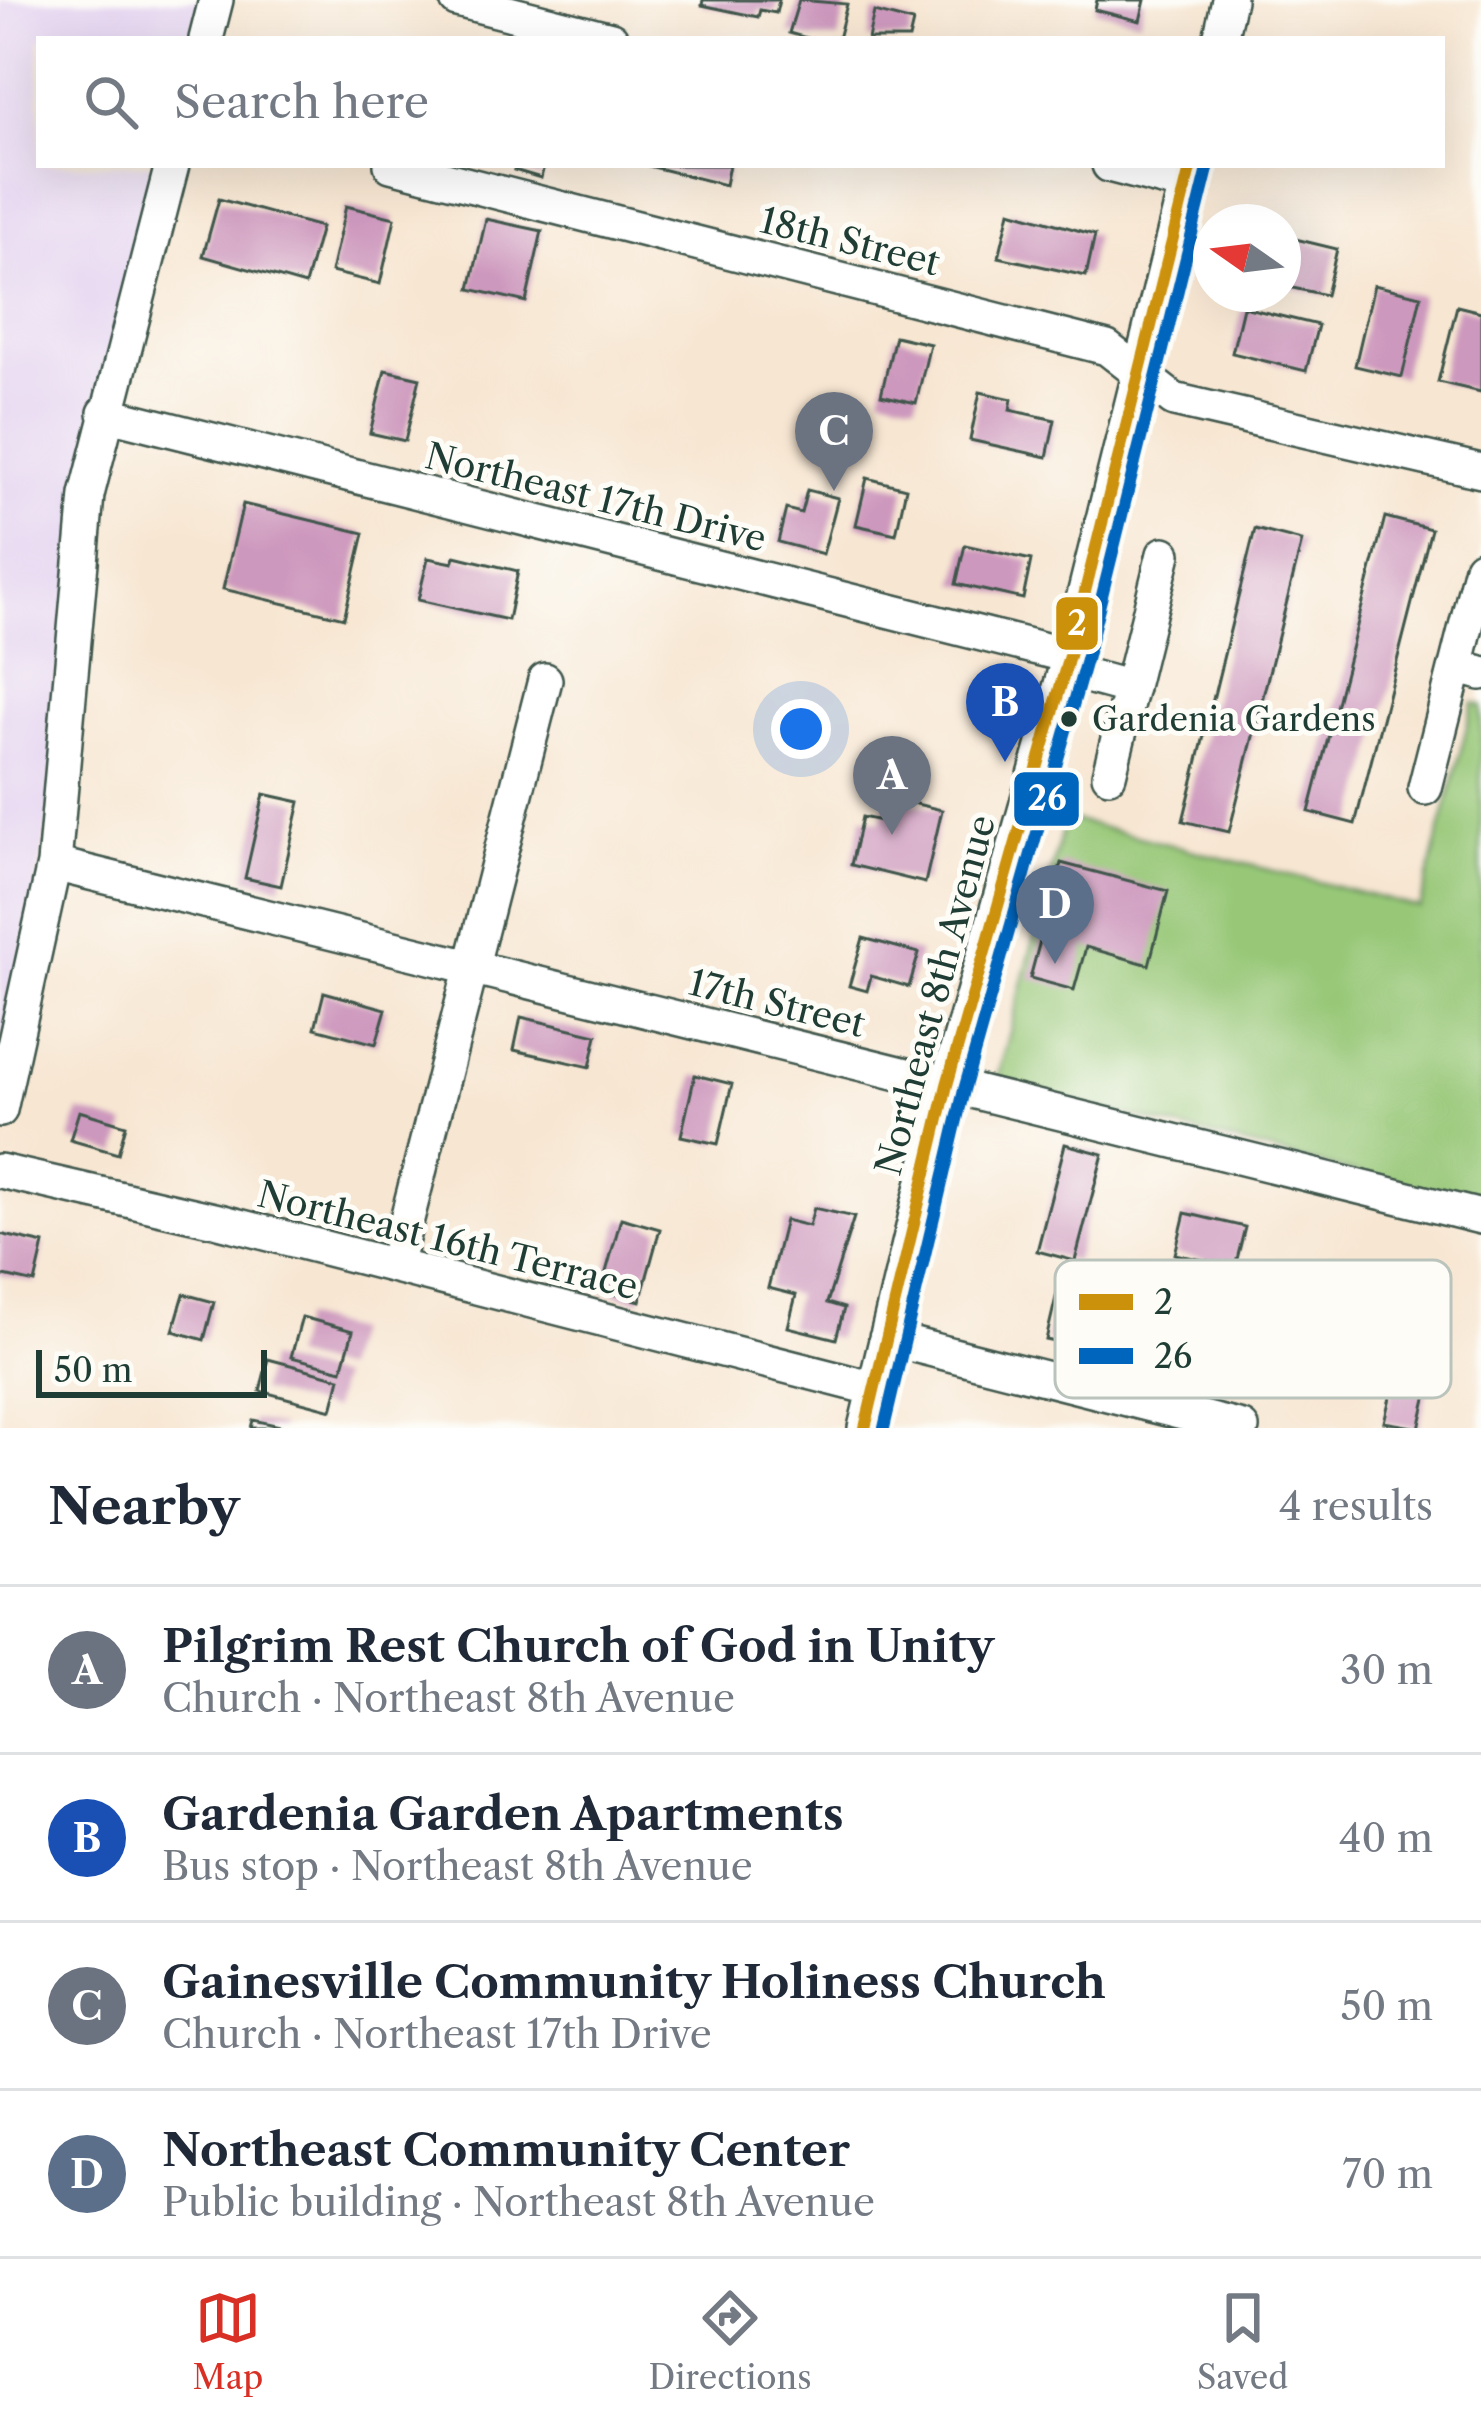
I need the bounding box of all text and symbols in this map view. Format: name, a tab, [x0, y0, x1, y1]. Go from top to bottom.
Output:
search box	[36, 36, 1445, 168]
icon: search	[78, 69, 144, 135]
text: Search here	[174, 74, 429, 130]
street label: 18th Street	[756, 197, 945, 285]
north arrow	[1193, 204, 1301, 312]
pin: C	[795, 392, 873, 491]
street label: Northeast 17th Drive	[421, 433, 771, 561]
line badge: 2	[1054, 595, 1100, 652]
text: 2	[1067, 603, 1087, 644]
pin: B	[966, 663, 1044, 762]
your location	[771, 699, 831, 759]
place label: Gardenia Gardens	[1092, 699, 1376, 740]
marker: Gardenia Gardens	[1058, 708, 1080, 730]
pin: A	[853, 736, 931, 835]
line badge: 26	[1012, 770, 1081, 828]
text: 26	[1027, 778, 1067, 819]
street label: Northeast 8th Avenue	[866, 810, 1004, 1180]
pin: D	[1016, 865, 1094, 964]
street label: 17th Street	[684, 960, 870, 1046]
street label: Northeast 16th Terrace	[253, 1171, 643, 1309]
legend	[1055, 1260, 1451, 1398]
text: 2	[1154, 1282, 1173, 1323]
text: 26	[1154, 1336, 1192, 1377]
scale bar	[36, 1344, 267, 1397]
text: 50 m	[54, 1350, 132, 1391]
text: Nearby	[48, 1475, 240, 1537]
text: 4 results	[1279, 1482, 1433, 1530]
text: Pilgrim Rest Church of God in Unity	[162, 1618, 994, 1674]
text: A	[72, 1646, 102, 1694]
text: 30 m	[1340, 1646, 1433, 1694]
text: Church · Northeast 8th Avenue	[162, 1674, 735, 1722]
text: Gardenia Garden Apartments	[162, 1786, 844, 1842]
text: B	[73, 1814, 102, 1862]
text: 40 m	[1339, 1814, 1433, 1862]
text: Bus stop · Northeast 8th Avenue	[162, 1842, 753, 1890]
text: Gainesville Community Holiness Church	[162, 1954, 1106, 2010]
text: C	[71, 1982, 103, 2030]
text: 50 m	[1340, 1982, 1433, 2030]
text: Church · Northeast 17th Drive	[162, 2010, 712, 2058]
text: Northeast Community Center	[162, 2122, 850, 2178]
text: D	[70, 2150, 104, 2198]
text: 70 m	[1342, 2150, 1433, 2198]
text: Public building · Northeast 8th Avenue	[162, 2178, 875, 2226]
tab: Map	[193, 2285, 263, 2398]
tab: Directions	[649, 2285, 812, 2398]
tab: Saved	[1197, 2285, 1288, 2398]

